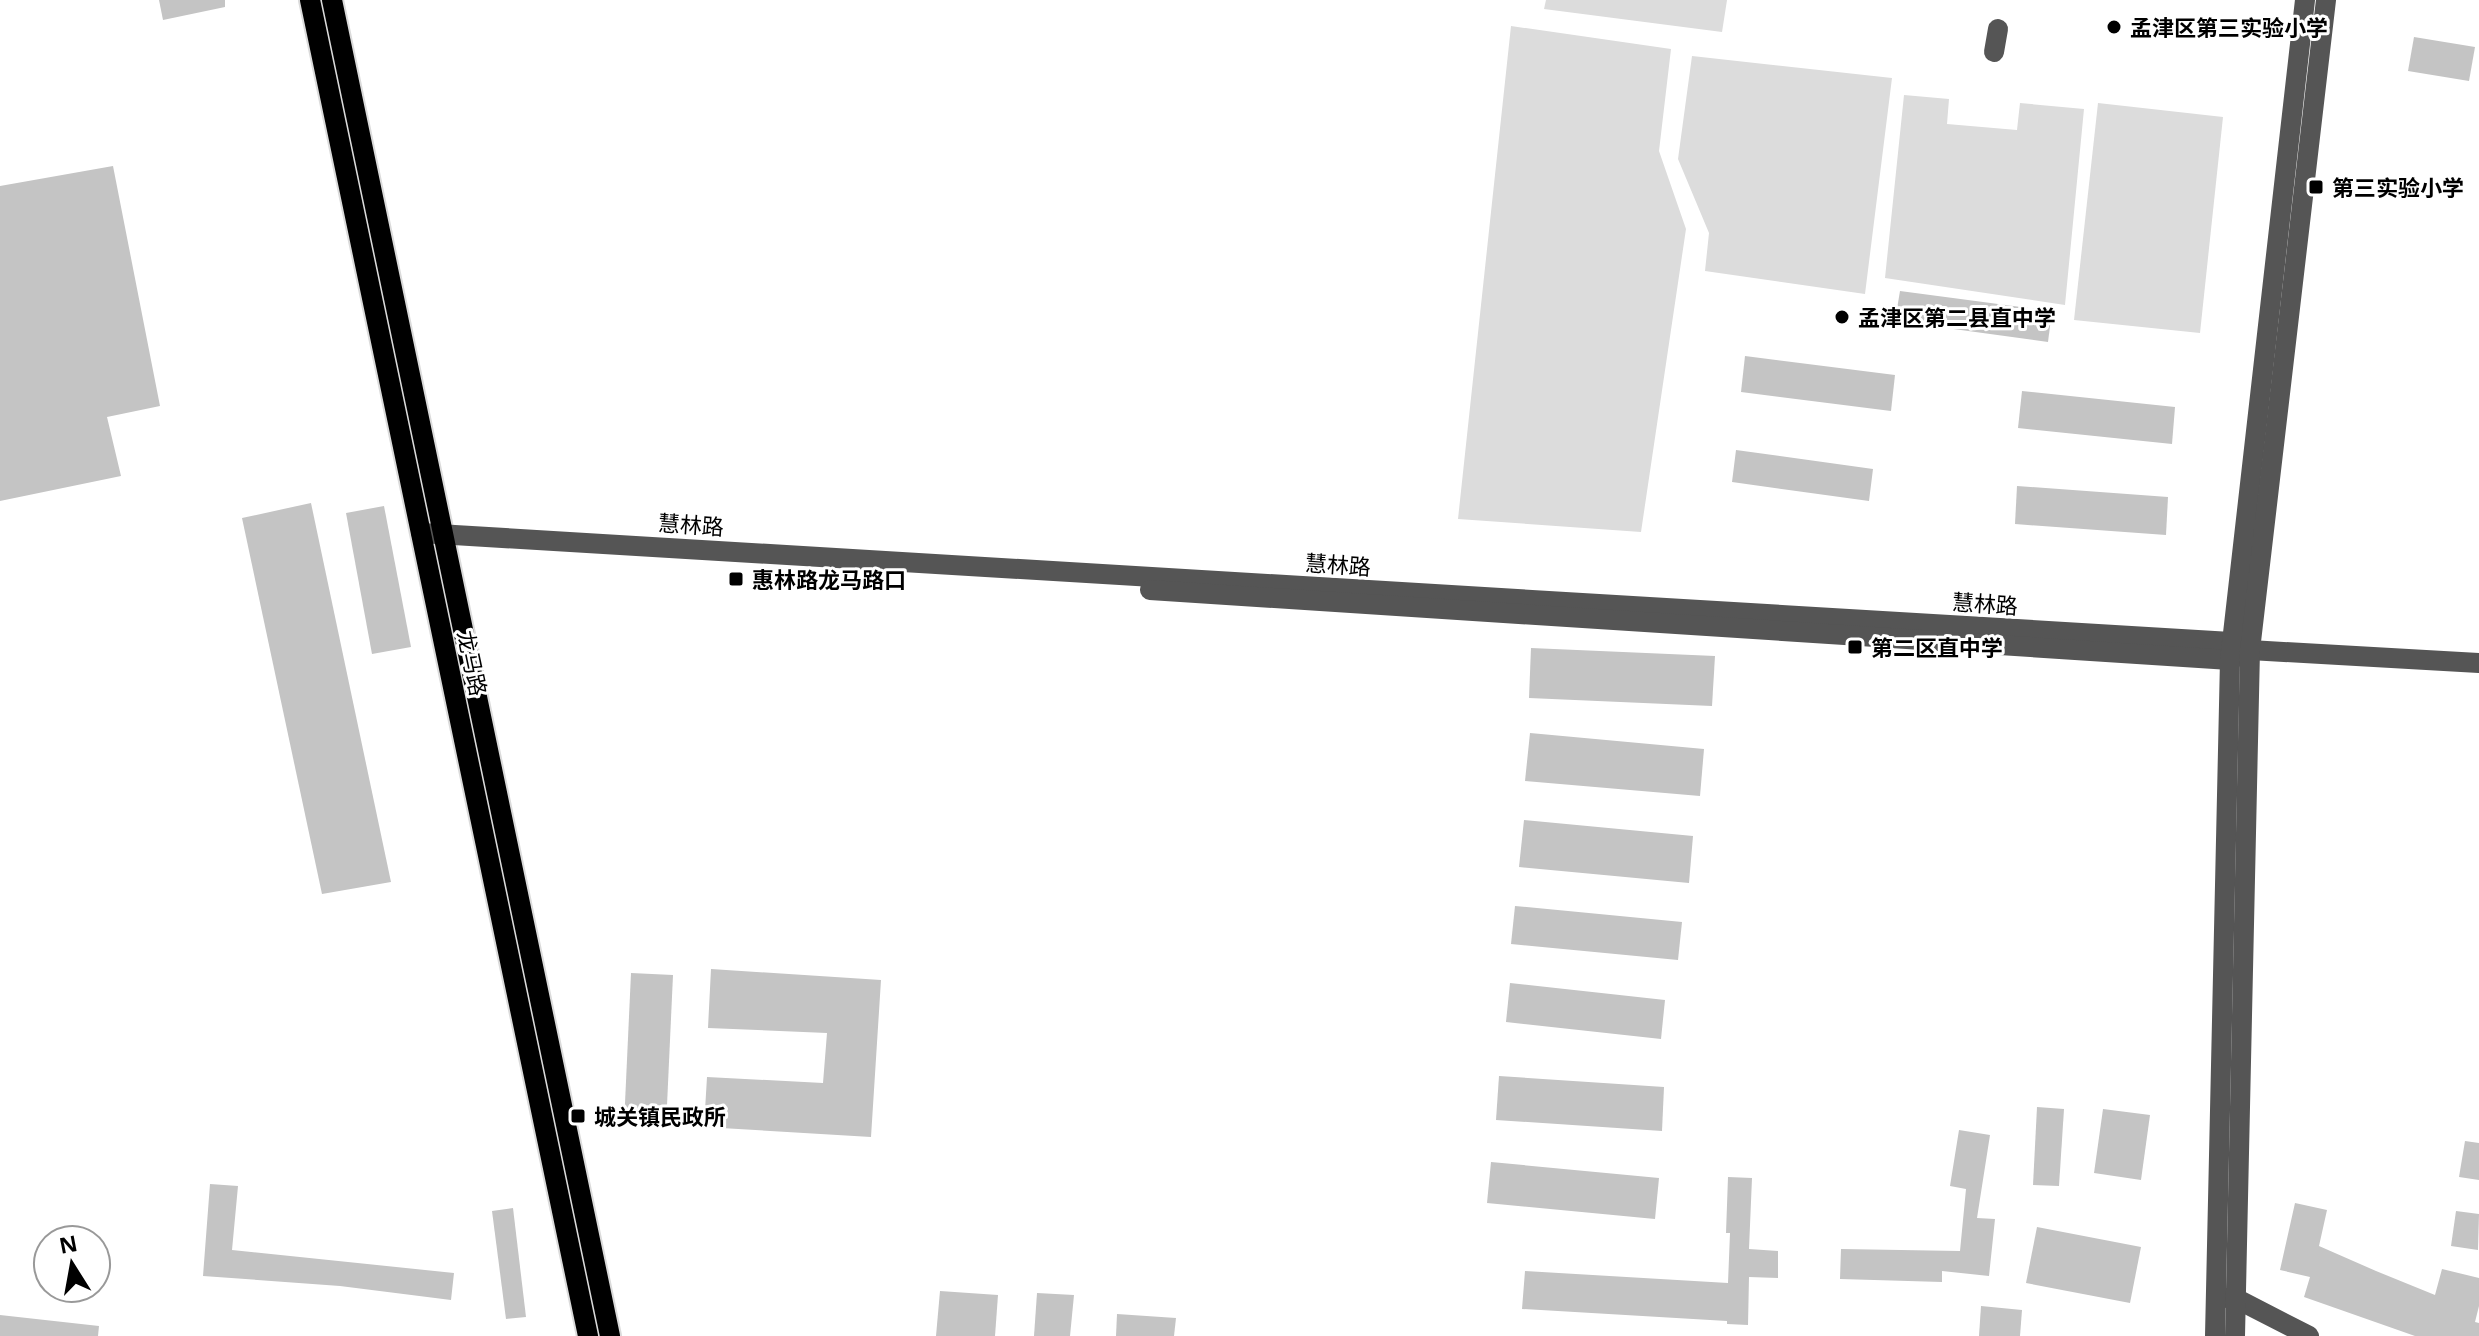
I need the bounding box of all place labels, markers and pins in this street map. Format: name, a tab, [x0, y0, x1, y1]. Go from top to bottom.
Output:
place label: 孟津区第三实验小学	[2130, 12, 2328, 42]
marker: 孟津区第三实验小学	[2105, 18, 2123, 36]
place label: 第三实验小学	[2332, 172, 2464, 202]
marker: 第三实验小学	[2307, 178, 2325, 196]
place label: 孟津区第二县直中学	[1858, 302, 2056, 332]
marker: 孟津区第二县直中学	[1833, 308, 1851, 326]
place label: 惠林路龙马路口	[752, 564, 906, 594]
marker: 惠林路龙马路口	[727, 570, 745, 588]
place label: 第二区直中学	[1871, 632, 2003, 662]
marker: 第二区直中学	[1846, 638, 1864, 656]
place label: 城关镇民政所	[594, 1101, 726, 1131]
marker: 城关镇民政所	[569, 1107, 587, 1125]

